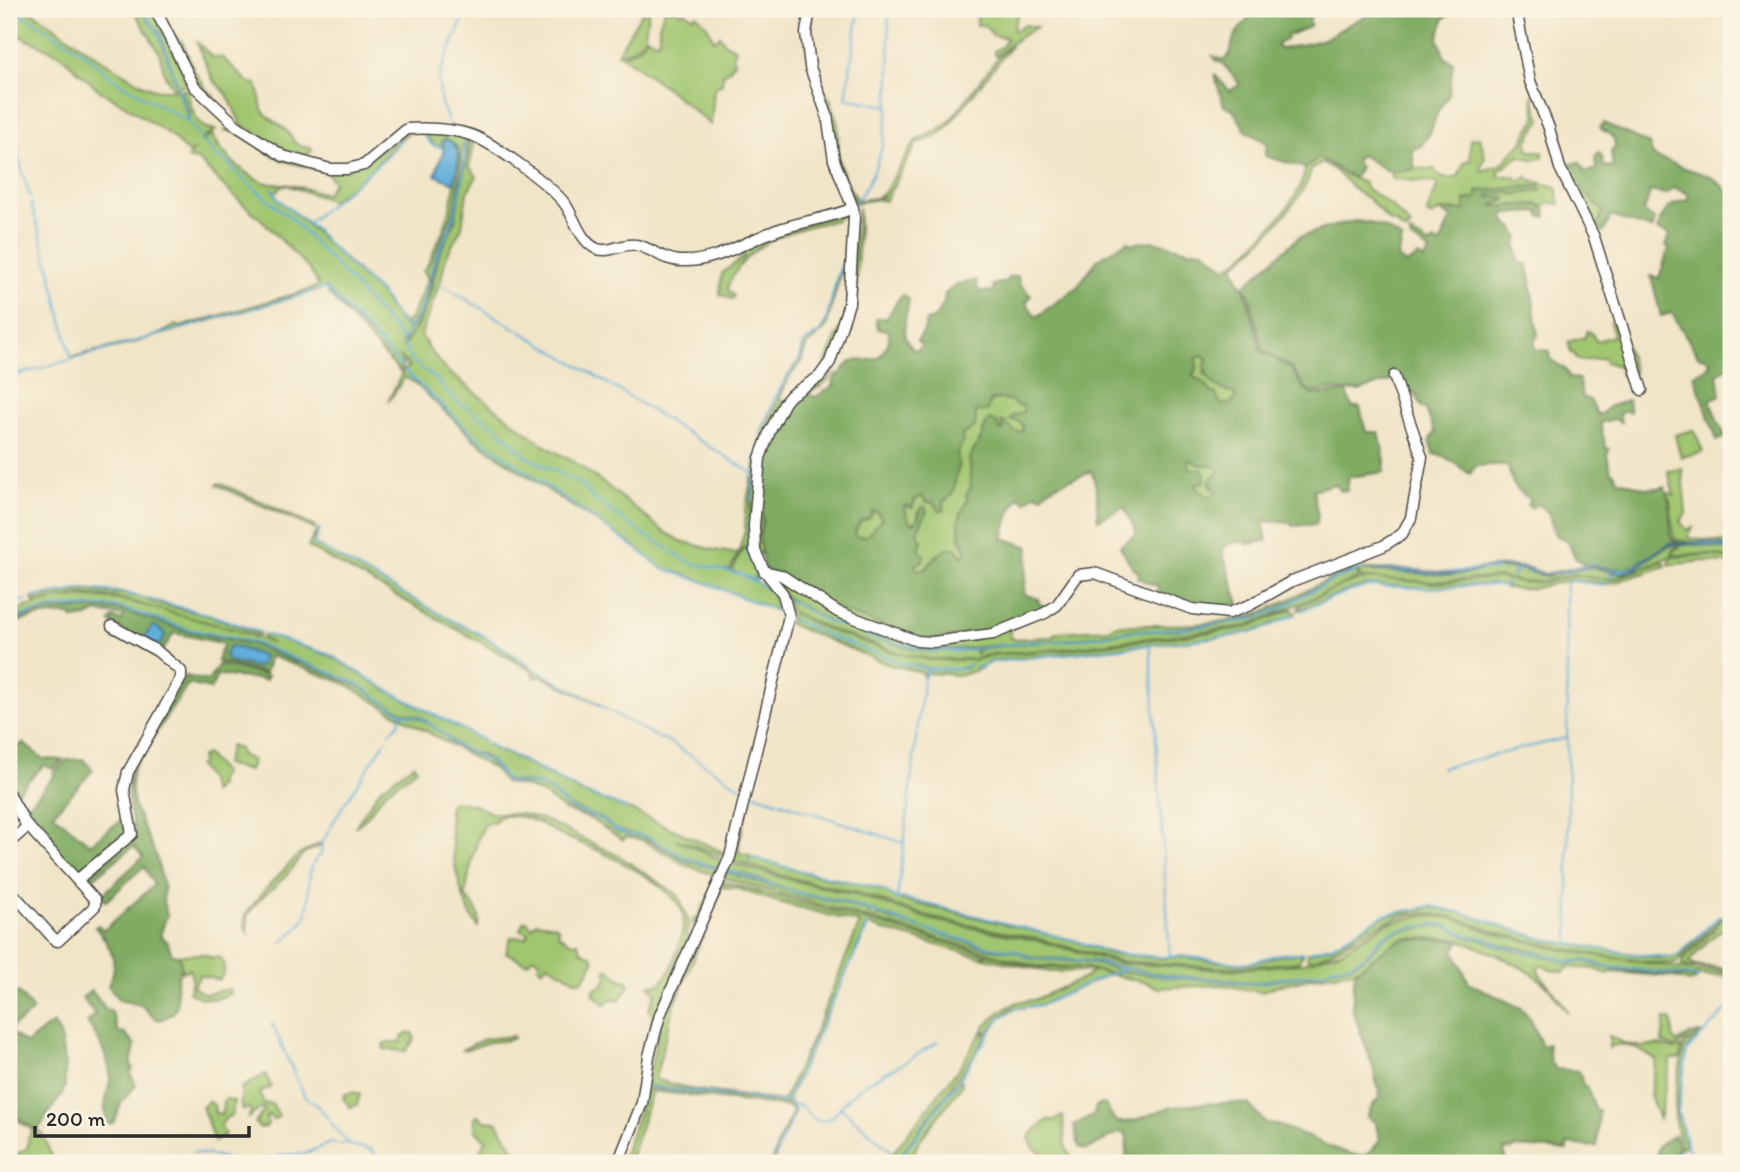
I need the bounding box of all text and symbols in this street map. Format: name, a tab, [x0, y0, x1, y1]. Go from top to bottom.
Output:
scale bar	[35, 1095, 248, 1139]
text: 200 m	[46, 1106, 106, 1131]

